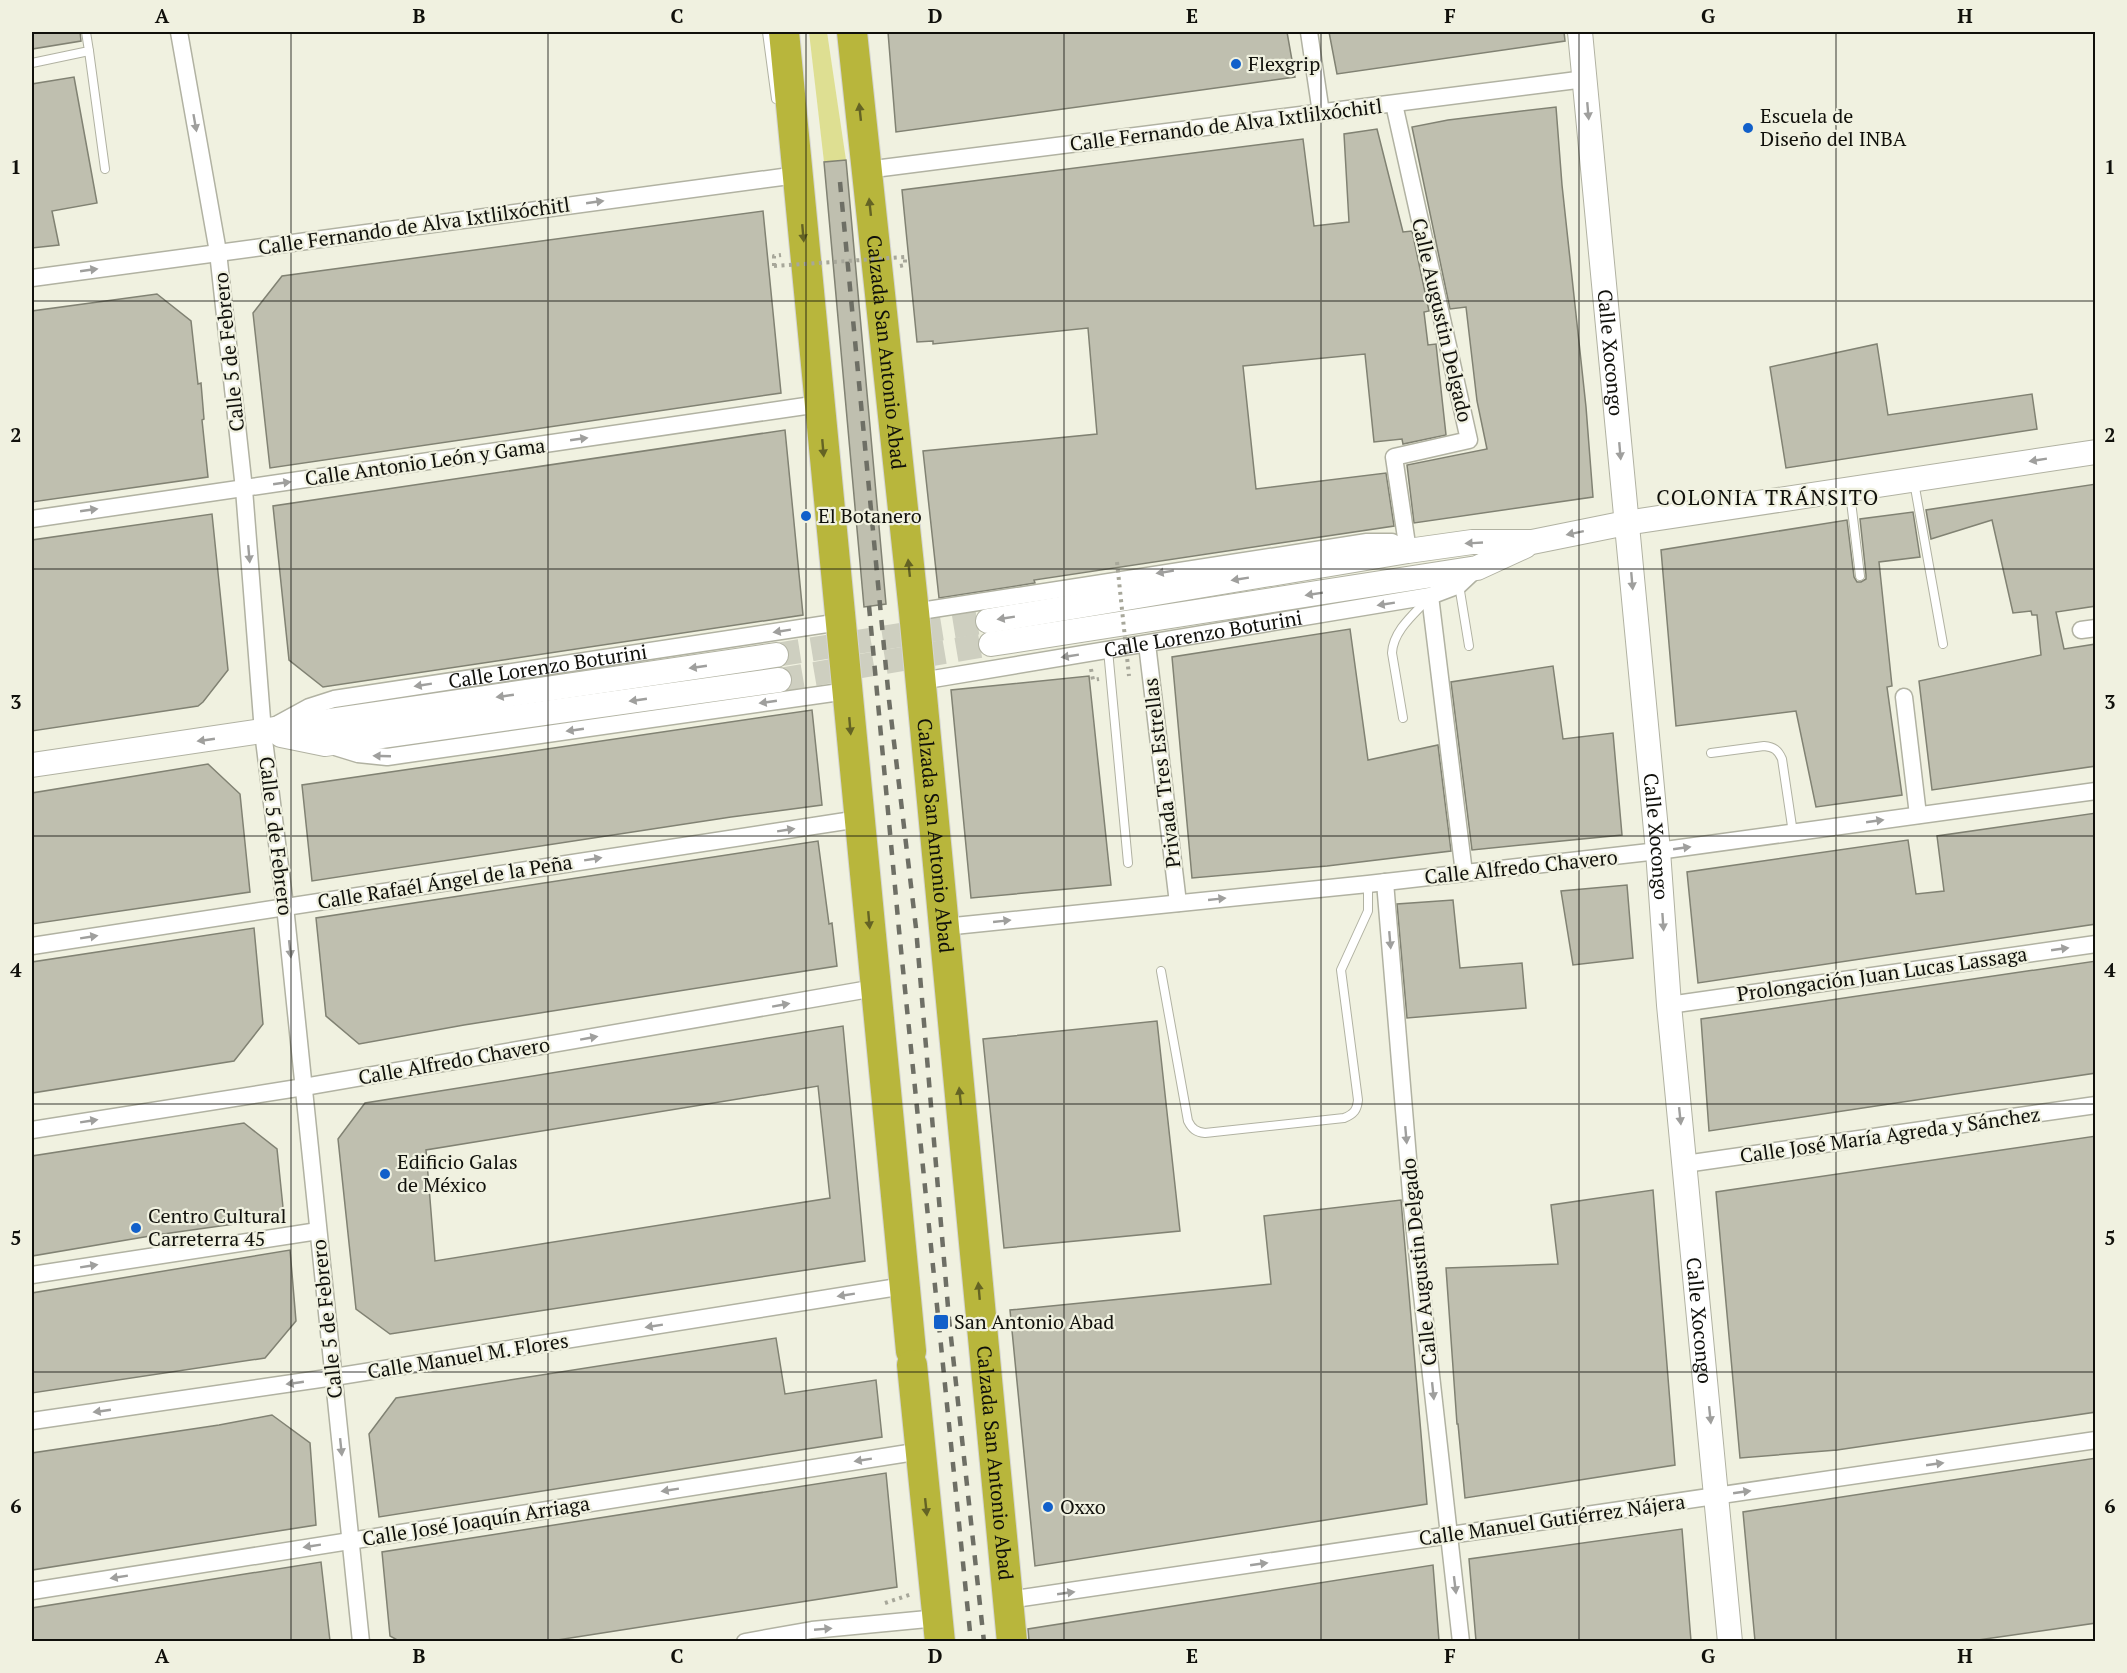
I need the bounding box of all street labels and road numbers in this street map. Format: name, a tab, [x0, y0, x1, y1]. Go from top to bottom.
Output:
street label: Calle Fernando de Alva Ixtlilxóchitl	[1068, 92, 1384, 157]
street label: Calle Fernando de Alva Ixtlilxóchitl	[256, 190, 572, 261]
street label: Calle Augustin Delgado	[1406, 215, 1479, 425]
street label: Calzada San Antonio Abad	[861, 234, 913, 471]
street label: Calle 5 de Febrero	[207, 271, 250, 433]
street label: Calle Xocongo	[1592, 288, 1630, 417]
street label: Calle Antonio León y Gama	[303, 431, 547, 492]
street label: Calle Lorenzo Boturini	[1102, 604, 1304, 663]
street label: Calle Lorenzo Boturini	[446, 638, 649, 694]
street label: Privada Tres Estrellas	[1136, 677, 1187, 870]
street label: Calzada San Antonio Abad	[911, 717, 960, 954]
street label: Calle 5 de Febrero	[253, 755, 300, 917]
street label: Calle Xocongo	[1638, 772, 1675, 901]
street label: Calle Alfredo Chavero	[1423, 843, 1619, 890]
street label: Calle Rafaél Ángel de la Peña	[316, 848, 574, 915]
street label: Prolongación Juan Lucas Lassaga	[1735, 940, 2029, 1007]
street label: Calle Alfredo Chavero	[356, 1030, 552, 1091]
street label: Calle José María Agreda y Sánchez	[1738, 1100, 2042, 1169]
street label: Calle Augustin Delgado	[1394, 1157, 1443, 1367]
street label: Calle 5 de Febrero	[305, 1238, 348, 1400]
street label: Calle Xocongo	[1680, 1256, 1719, 1385]
street label: Calle Manuel M. Flores	[366, 1326, 570, 1385]
street label: Calzada San Antonio Abad	[971, 1344, 1020, 1581]
street label: Calle Manuel Gutiérrez Nájera	[1417, 1487, 1687, 1552]
street label: Calle José Joaquín Arriaga	[360, 1489, 592, 1552]

